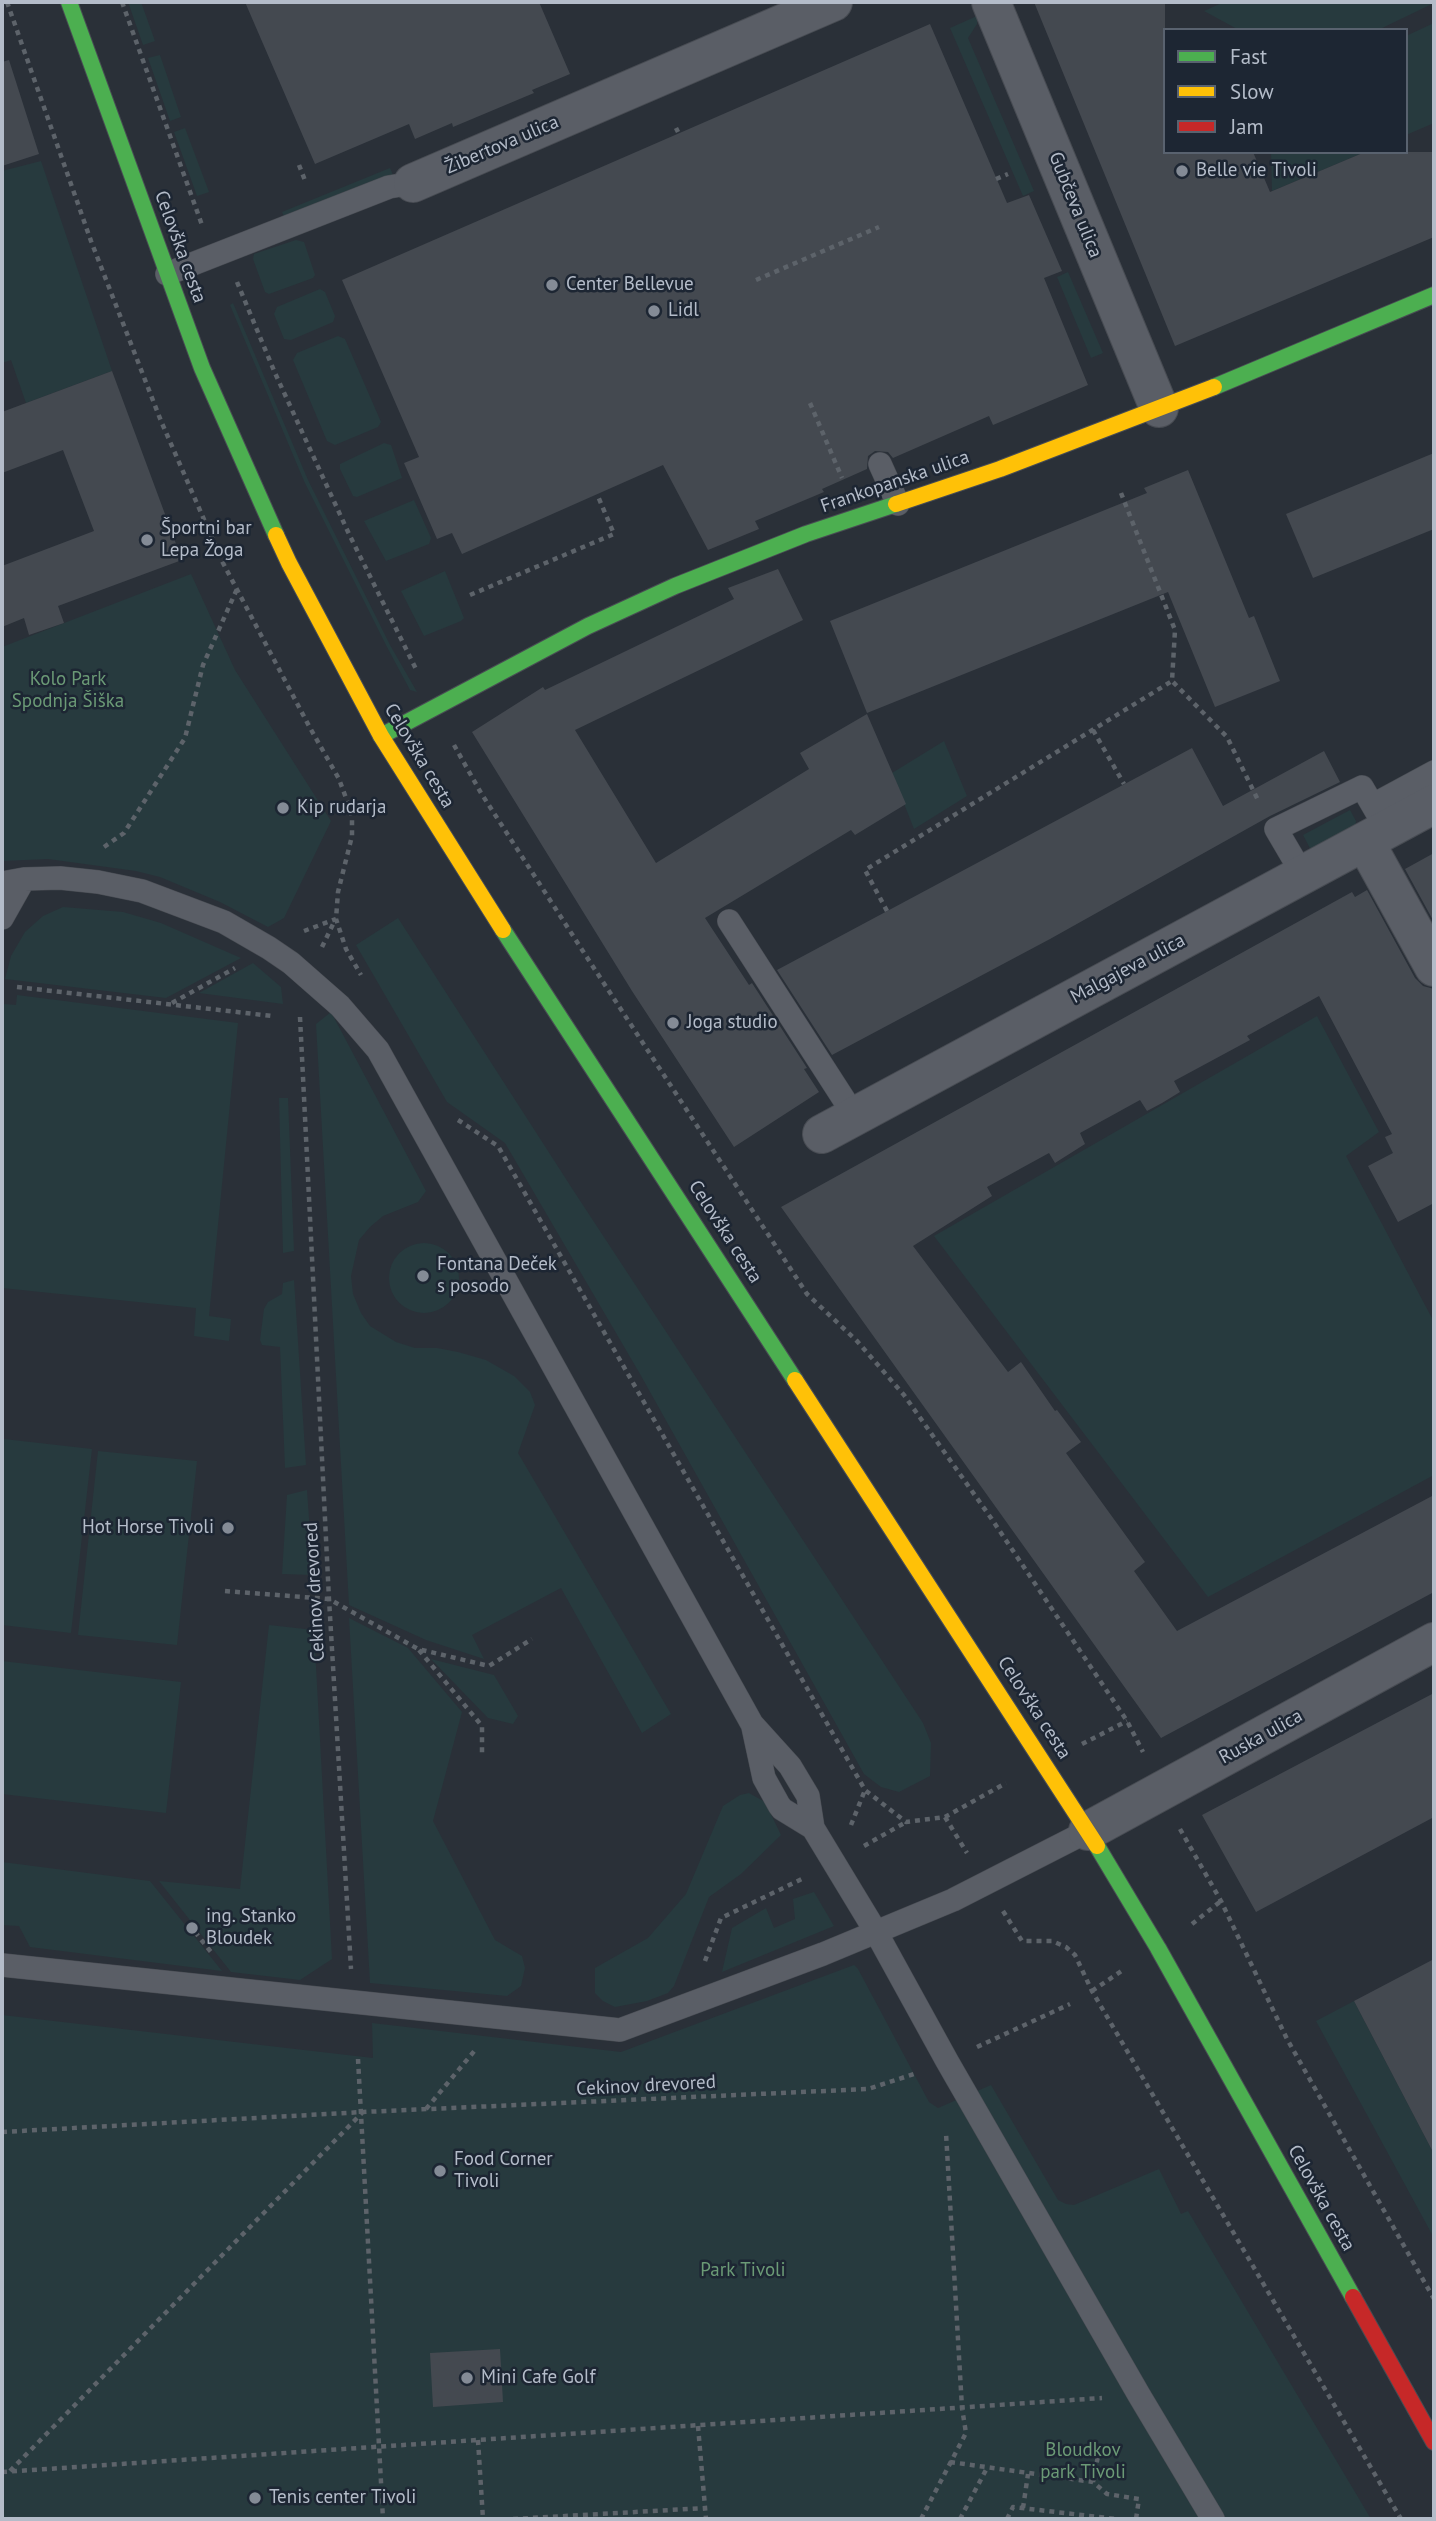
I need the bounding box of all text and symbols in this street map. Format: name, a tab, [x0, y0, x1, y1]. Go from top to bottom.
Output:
legend	[1163, 28, 1408, 154]
text: Fast	[1230, 43, 1267, 70]
text: Slow	[1230, 78, 1274, 105]
street label: Žibertova ulica	[442, 111, 562, 179]
text: Jam	[1230, 113, 1264, 140]
street label: Gubčeva ulica	[1043, 149, 1107, 261]
place label: Belle vie Tivoli	[1196, 160, 1317, 182]
marker: Belle vie Tivoli	[1174, 163, 1190, 179]
street label: Celovška cesta	[149, 188, 211, 306]
place label: Center Bellevue	[566, 274, 694, 296]
marker: Center Bellevue	[544, 277, 560, 293]
place label: Lidl	[668, 300, 699, 322]
marker: Lidl	[646, 303, 662, 319]
street label: Frankopanska ulica	[818, 446, 972, 518]
place label: Športni bar Lepa Žoga	[161, 518, 252, 562]
marker: Športni bar Lepa Žoga	[139, 532, 155, 548]
park label: Kolo Park Spodnja Šiška	[12, 669, 124, 713]
street label: Celovška cesta	[379, 700, 459, 812]
place label: Kip rudarja	[297, 797, 386, 819]
marker: Kip rudarja	[275, 800, 291, 816]
street label: Malgajeva ulica	[1067, 929, 1189, 1009]
place label: Joga studio	[687, 1012, 778, 1034]
marker: Joga studio	[665, 1015, 681, 1031]
street label: Celovška cesta	[683, 1176, 767, 1288]
place label: Fontana Deček s posodo	[437, 1254, 557, 1298]
marker: Fontana Deček s posodo	[415, 1268, 431, 1284]
place label: Hot Horse Tivoli	[82, 1517, 214, 1539]
marker: Hot Horse Tivoli	[220, 1520, 236, 1536]
street label: Cekinov drevored	[300, 1522, 330, 1662]
street label: Celovška cesta	[992, 1652, 1076, 1764]
street label: Ruska ulica	[1215, 1705, 1307, 1769]
place label: ing. Stanko Bloudek	[206, 1906, 296, 1950]
marker: ing. Stanko Bloudek	[184, 1920, 200, 1936]
street label: Cekinov drevored	[576, 2071, 716, 2101]
street label: Celovška cesta	[1282, 2141, 1360, 2255]
place label: Food Corner Tivoli	[454, 2149, 553, 2193]
marker: Food Corner Tivoli	[432, 2163, 448, 2179]
park label: Park Tivoli	[700, 2260, 786, 2282]
place label: Mini Cafe Golf	[481, 2367, 596, 2389]
marker: Mini Cafe Golf	[459, 2370, 475, 2386]
park label: Bloudkov park Tivoli	[1040, 2440, 1126, 2484]
place label: Tenis center Tivoli	[269, 2487, 416, 2509]
marker: Tenis center Tivoli	[247, 2490, 263, 2506]

